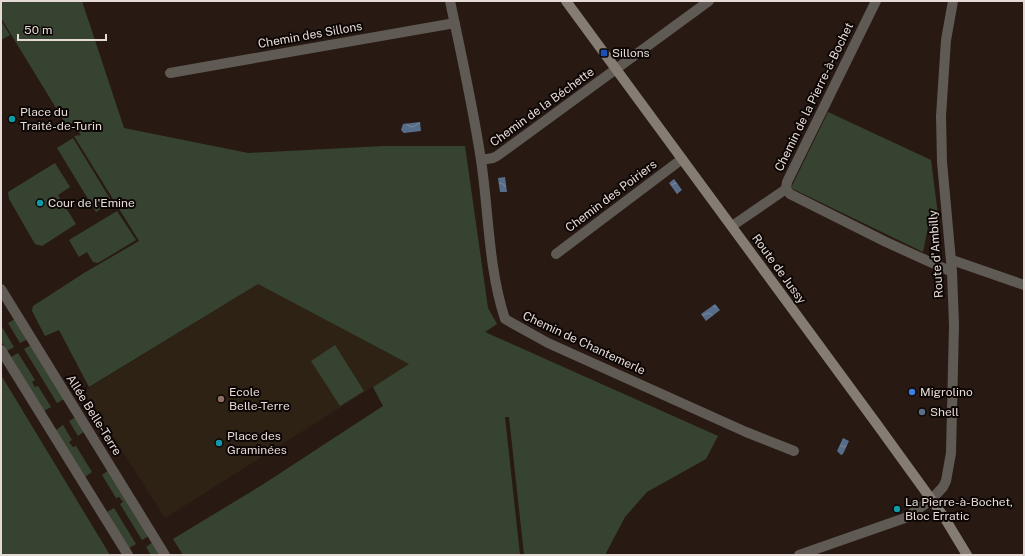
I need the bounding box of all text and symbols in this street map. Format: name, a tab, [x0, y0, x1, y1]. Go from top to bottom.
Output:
scale bar	[18, 16, 106, 42]
street label: Chemin des Sillons	[257, 19, 363, 51]
street label: Chemin de la Pierre-à-Bochet	[772, 20, 856, 174]
text: 50 m	[24, 23, 52, 37]
place label: Sillons	[612, 46, 650, 60]
marker: Sillons	[599, 48, 609, 58]
street label: Chemin de la Béchette	[487, 64, 597, 149]
place label: Place du Traité-de-Turin	[20, 105, 102, 133]
marker: Place du Traité-de-Turin	[7, 114, 17, 124]
street label: Chemin des Poiriers	[563, 157, 659, 235]
place label: Cour de l'Emine	[48, 196, 135, 210]
marker: Cour de l'Emine	[35, 198, 45, 208]
street label: Route d'Ambilly	[926, 209, 946, 298]
street label: Route de Jussy	[749, 231, 809, 307]
street label: Chemin de Chantemerle	[520, 308, 648, 378]
street label: Allée Belle-Terre	[64, 372, 125, 458]
place label: Ecole Belle-Terre	[229, 385, 290, 413]
place label: Migrolino	[920, 385, 973, 399]
marker: Migrolino	[907, 387, 917, 397]
marker: Ecole Belle-Terre	[216, 394, 226, 404]
place label: Shell	[930, 405, 959, 419]
marker: Shell	[917, 407, 927, 417]
place label: Place des Graminées	[227, 429, 287, 457]
marker: Place des Graminées	[214, 438, 224, 448]
place label: La Pierre-à-Bochet, Bloc Erratic	[905, 495, 1013, 523]
marker: La Pierre-à-Bochet, Bloc Erratic	[892, 504, 902, 514]

